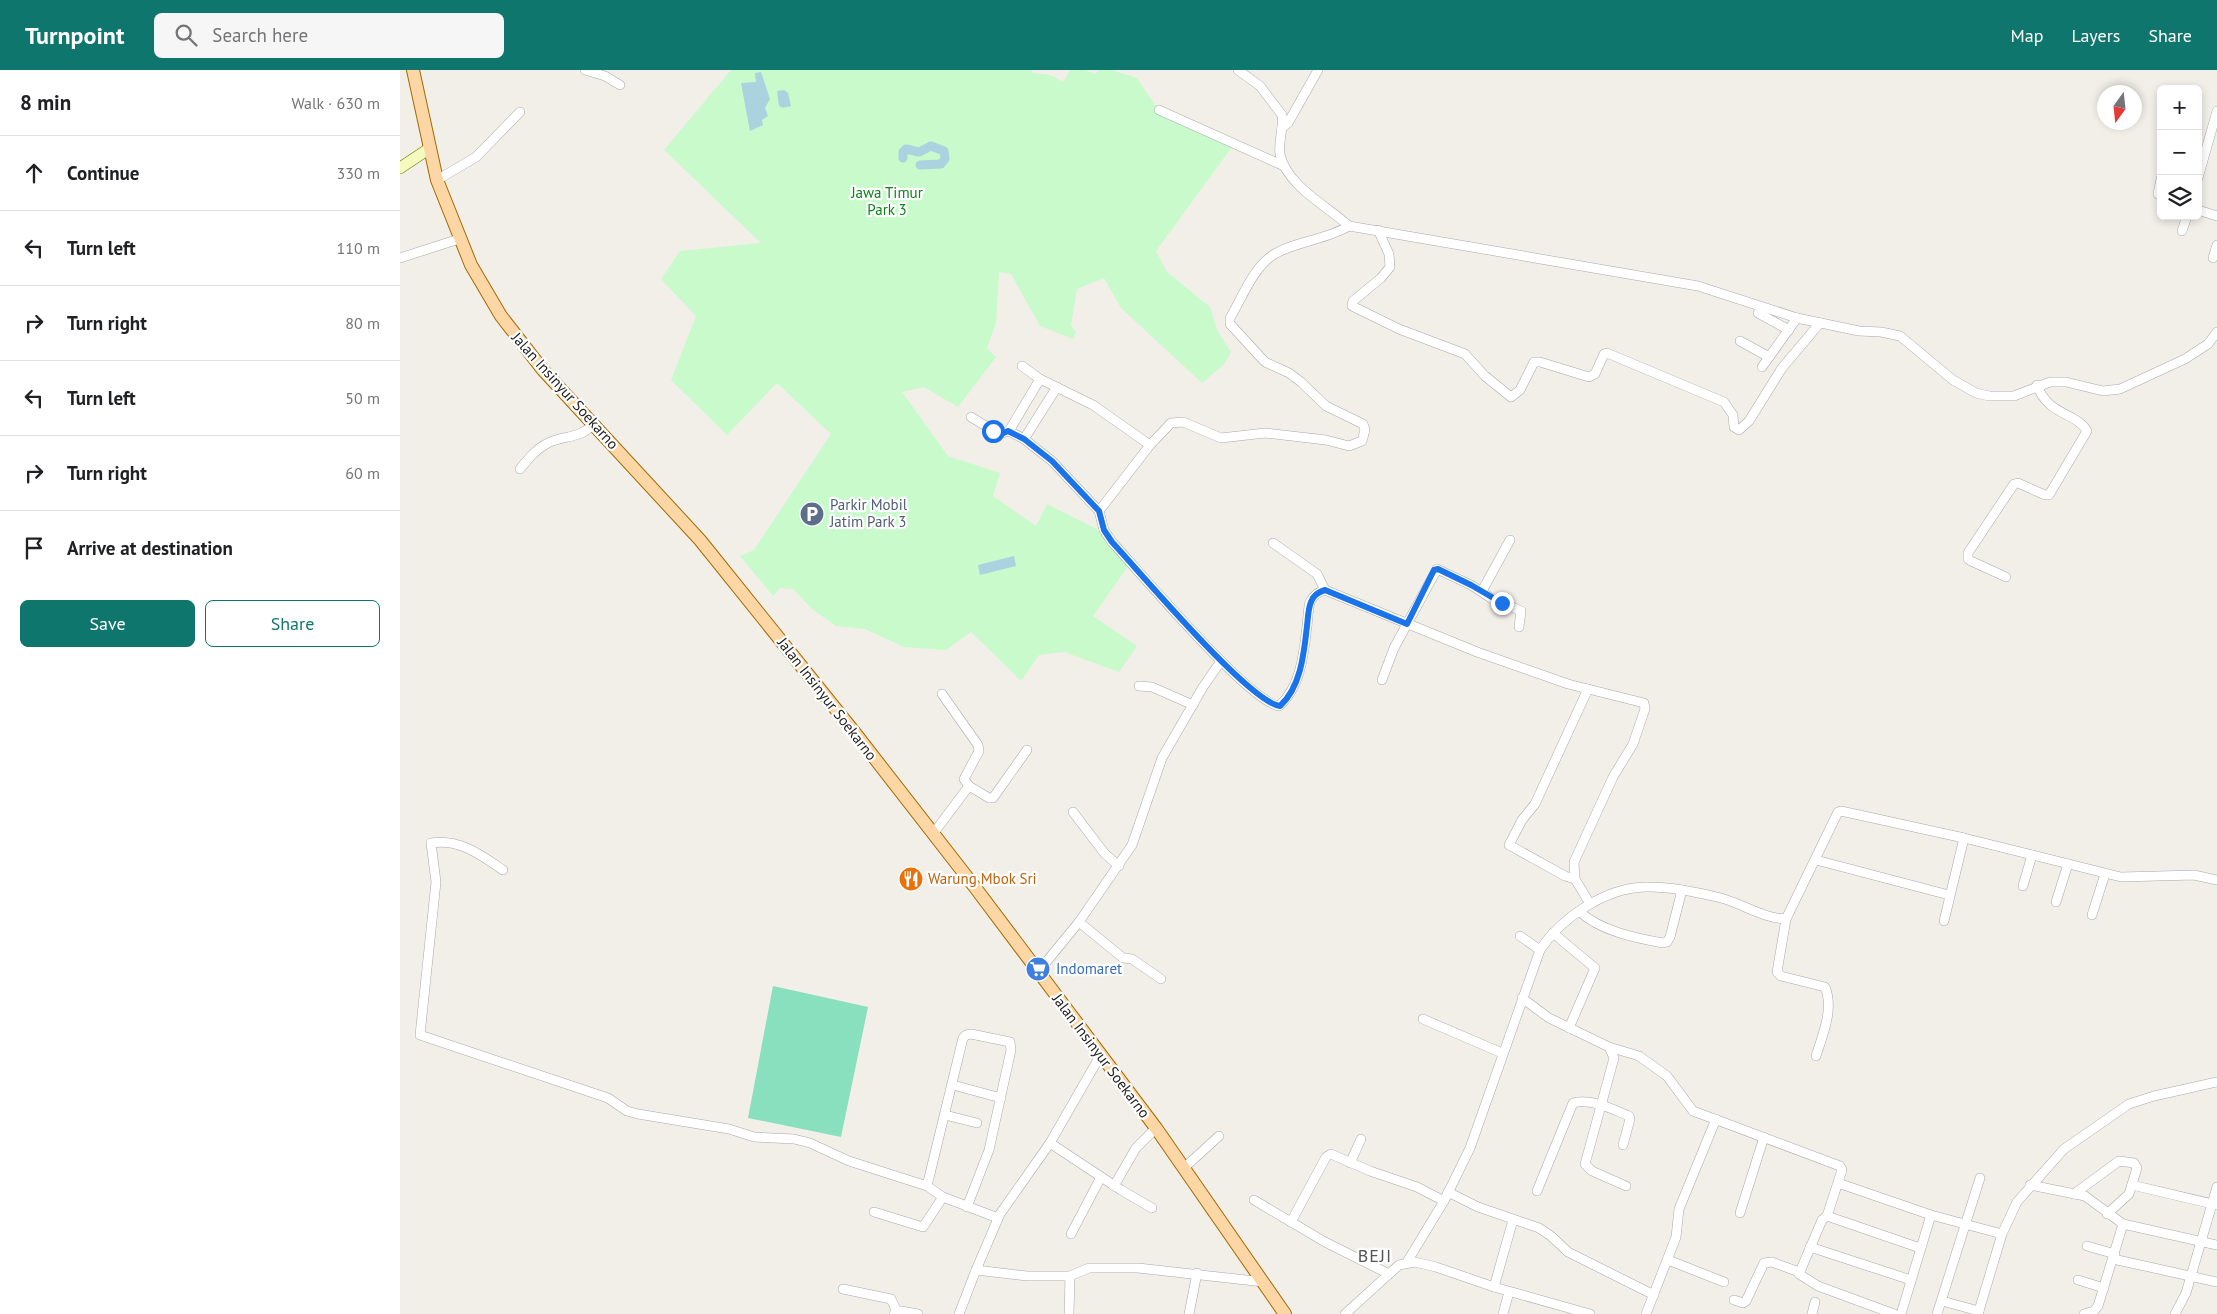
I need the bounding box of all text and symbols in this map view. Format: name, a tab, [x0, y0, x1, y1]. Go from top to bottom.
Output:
search box	[154, 13, 504, 58]
text: Turnpoint	[25, 20, 124, 51]
icon: search	[172, 21, 200, 49]
text: Search here	[212, 23, 308, 47]
text: Map	[2011, 24, 2043, 47]
text: Layers	[2071, 24, 2120, 47]
text: Share	[2148, 24, 2192, 47]
north arrow	[2097, 85, 2142, 130]
map controls	[2157, 85, 2202, 220]
button: +	[2157, 85, 2202, 130]
text: 8 min	[20, 89, 71, 116]
text: Walk · 630 m	[291, 93, 380, 113]
button: −	[2157, 130, 2202, 175]
icon: ahead	[20, 159, 48, 187]
text: Continue	[67, 161, 139, 185]
text: 330 m	[337, 163, 380, 183]
button: layers	[2157, 175, 2202, 220]
park label: Jawa Timur Park 3	[850, 183, 923, 219]
icon: left	[20, 234, 48, 262]
text: Turn left	[67, 236, 136, 260]
text: 110 m	[337, 238, 380, 258]
icon: right	[20, 309, 48, 337]
text: Turn right	[67, 311, 147, 335]
text: 80 m	[345, 313, 380, 333]
street label: Jalan Insinyur Soekarno	[507, 328, 623, 453]
icon: left	[20, 384, 48, 412]
text: Turn left	[67, 386, 136, 410]
text: 50 m	[345, 388, 380, 408]
route start	[982, 420, 1005, 443]
icon: right	[20, 459, 48, 487]
text: Turn right	[67, 461, 147, 485]
text: 60 m	[345, 463, 380, 483]
place label: Parkir Mobil Jatim Park 3	[829, 495, 908, 531]
parking icon: Parkir Mobil Jatim Park 3	[799, 501, 825, 527]
icon: arrive	[20, 534, 48, 562]
text: Arrive at destination	[67, 536, 233, 560]
route end	[1491, 592, 1514, 615]
button: Save	[20, 600, 195, 647]
button: Share	[205, 600, 380, 647]
street label: Jalan Insinyur Soekarno	[773, 633, 881, 764]
restaurant icon: Warung Mbok Sri	[898, 866, 924, 892]
place label: Warung Mbok Sri	[928, 869, 1037, 888]
supermarket icon: Indomaret	[1025, 956, 1051, 982]
place label: Indomaret	[1056, 959, 1122, 978]
street label: Jalan Insinyur Soekarno	[1048, 989, 1154, 1122]
district label: BEJI	[1358, 1244, 1392, 1267]

